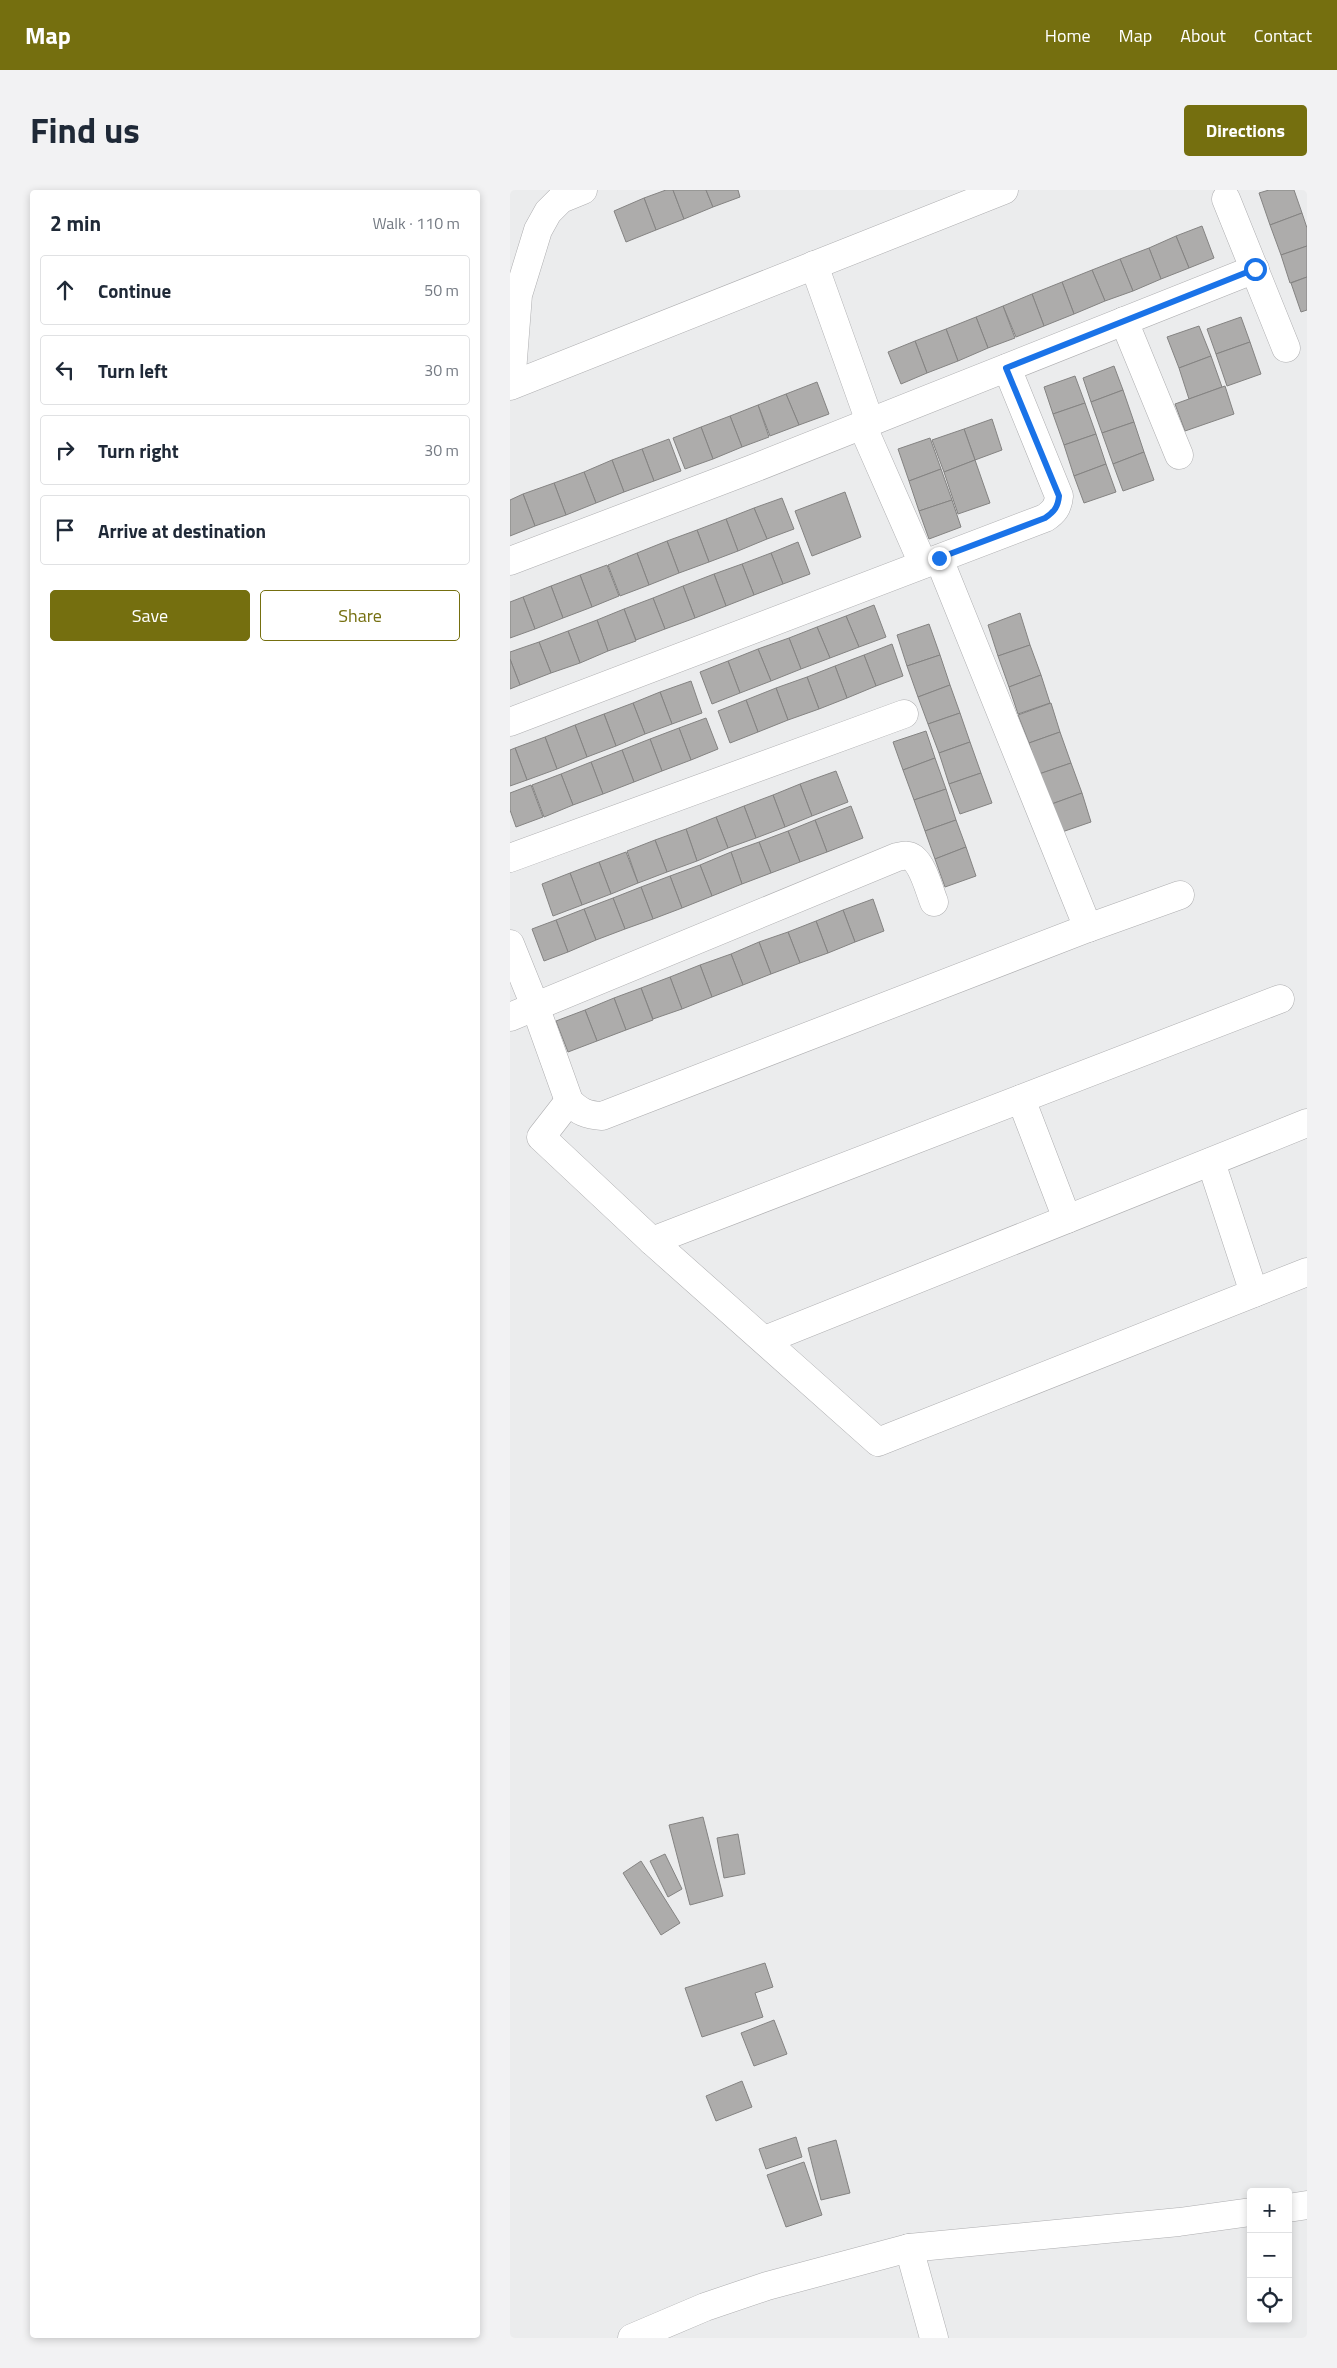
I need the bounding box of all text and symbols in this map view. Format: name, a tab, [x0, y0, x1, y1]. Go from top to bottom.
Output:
text: Map	[25, 17, 71, 53]
text: Home	[1045, 22, 1091, 49]
text: Map	[1119, 22, 1152, 49]
text: About	[1180, 22, 1226, 49]
text: Contact	[1254, 22, 1312, 49]
text: Find us	[30, 103, 140, 157]
button: Directions	[1184, 105, 1307, 156]
text: 2 min	[50, 207, 101, 239]
text: Walk · 110 m	[372, 211, 460, 235]
route start	[1244, 258, 1267, 281]
icon: ahead	[51, 276, 79, 304]
text: Continue	[98, 276, 171, 305]
text: 50 m	[424, 278, 459, 302]
icon: left	[51, 356, 79, 384]
text: Turn left	[98, 356, 168, 385]
text: 30 m	[424, 358, 459, 382]
icon: right	[51, 436, 79, 464]
text: Turn right	[98, 436, 179, 465]
text: 30 m	[424, 438, 459, 462]
icon: arrive	[51, 516, 79, 544]
text: Arrive at destination	[98, 516, 266, 545]
route end	[928, 547, 951, 570]
button: Save	[50, 590, 250, 641]
button: Share	[260, 590, 460, 641]
map controls	[1247, 2188, 1292, 2323]
button: +	[1247, 2188, 1292, 2233]
button: −	[1247, 2233, 1292, 2278]
button: locate	[1247, 2278, 1292, 2323]

